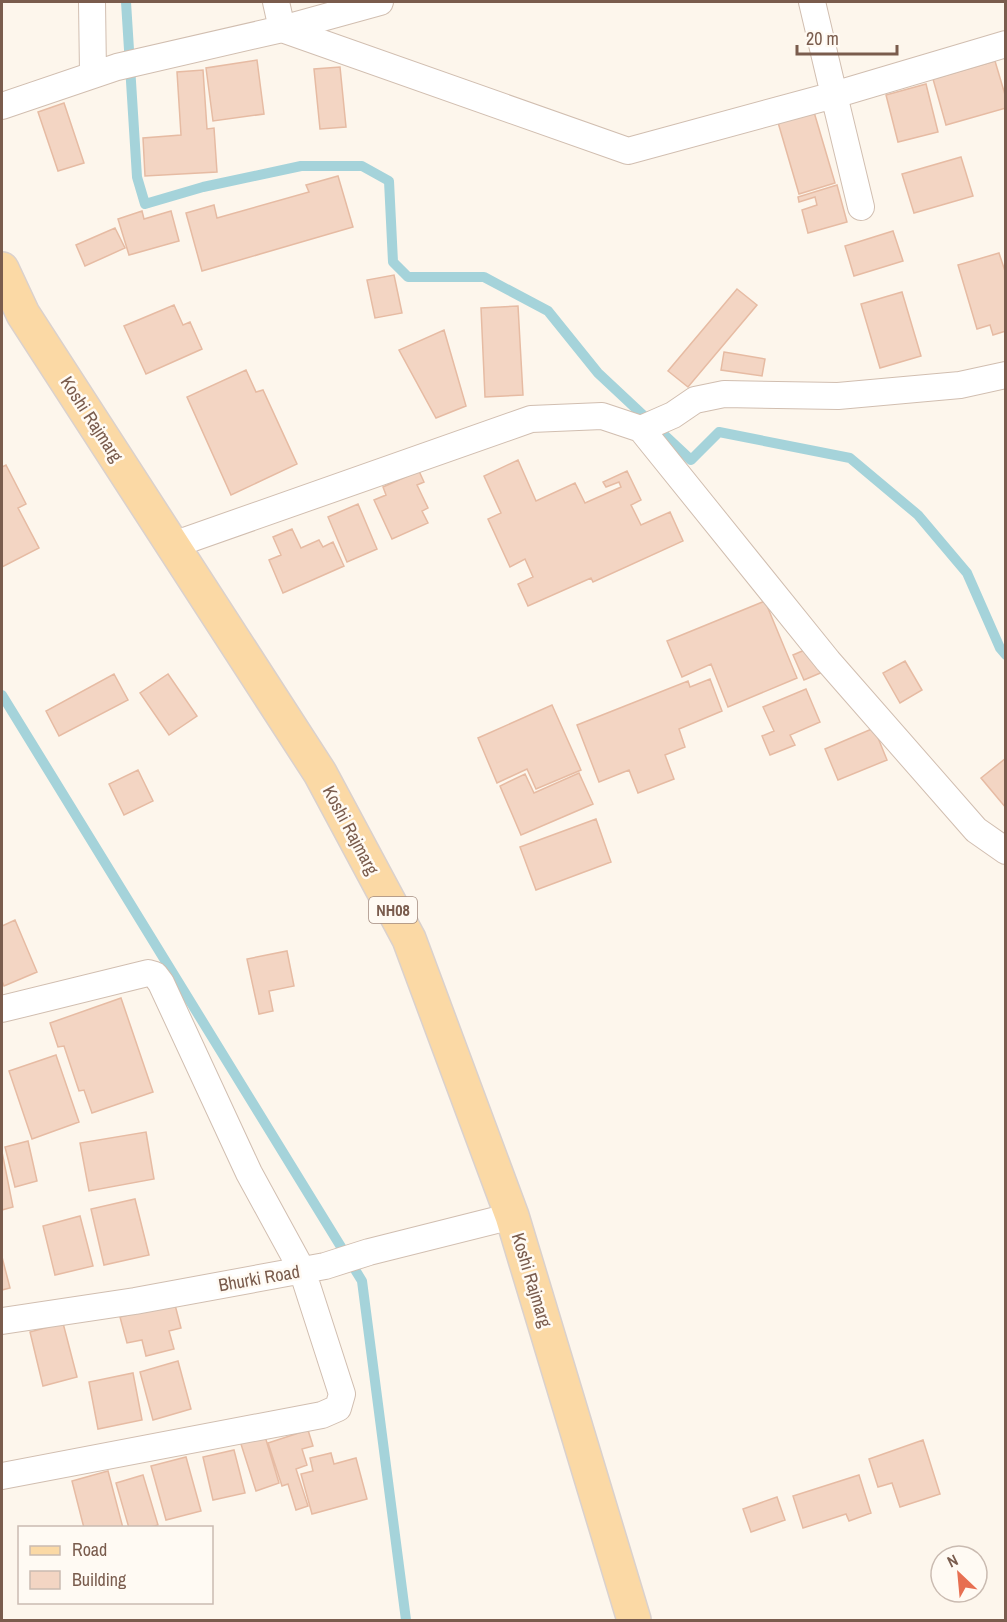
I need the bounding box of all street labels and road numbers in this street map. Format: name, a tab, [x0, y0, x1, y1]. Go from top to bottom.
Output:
street label: Koshi Rajmarg	[55, 371, 129, 467]
street label: Koshi Rajmarg	[317, 781, 385, 880]
road number: NH08	[369, 897, 417, 923]
street label: Koshi Rajmarg	[506, 1230, 558, 1331]
street label: Bhurki Road	[216, 1259, 302, 1297]

